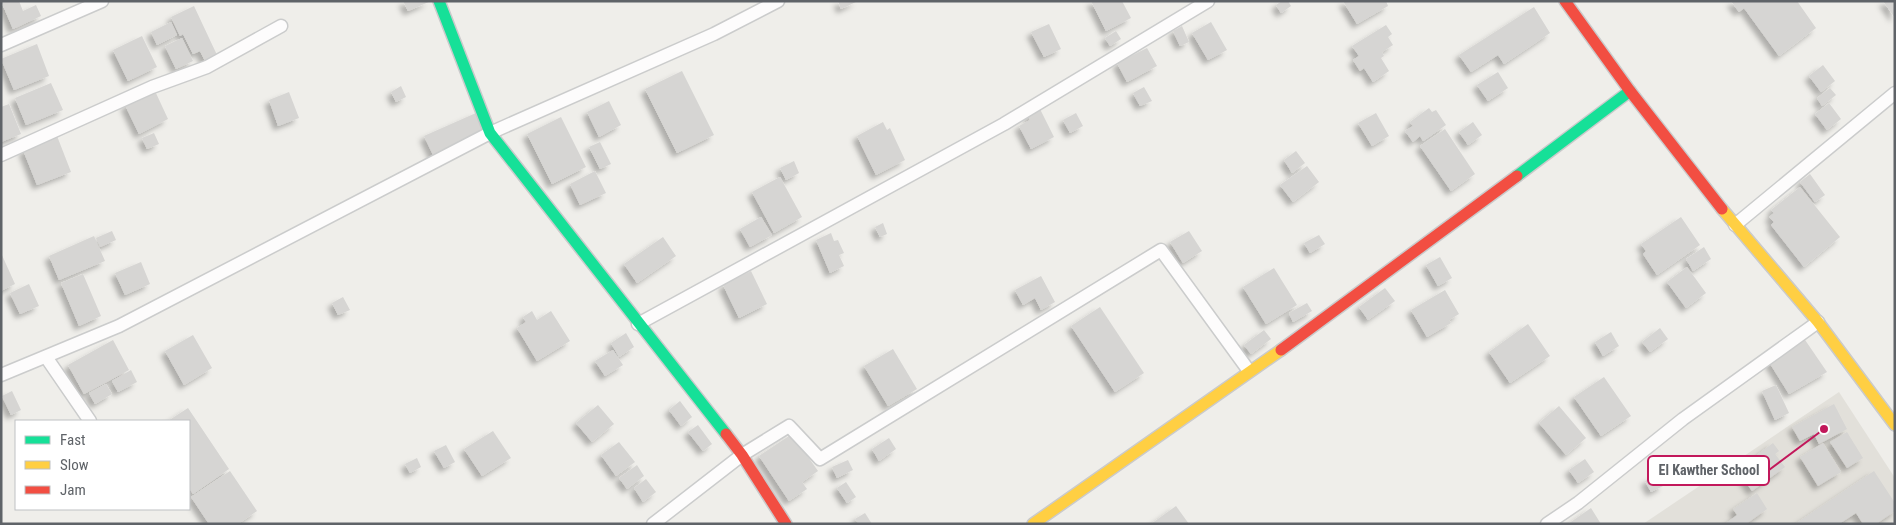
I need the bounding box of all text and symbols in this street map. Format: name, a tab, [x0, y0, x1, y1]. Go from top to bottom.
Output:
legend	[15, 420, 190, 510]
text: Fast	[60, 431, 85, 449]
text: Slow	[60, 456, 89, 474]
callout: El Kawther School	[1648, 456, 1769, 485]
text: El Kawther School	[1659, 462, 1759, 478]
text: Jam	[60, 481, 86, 499]

